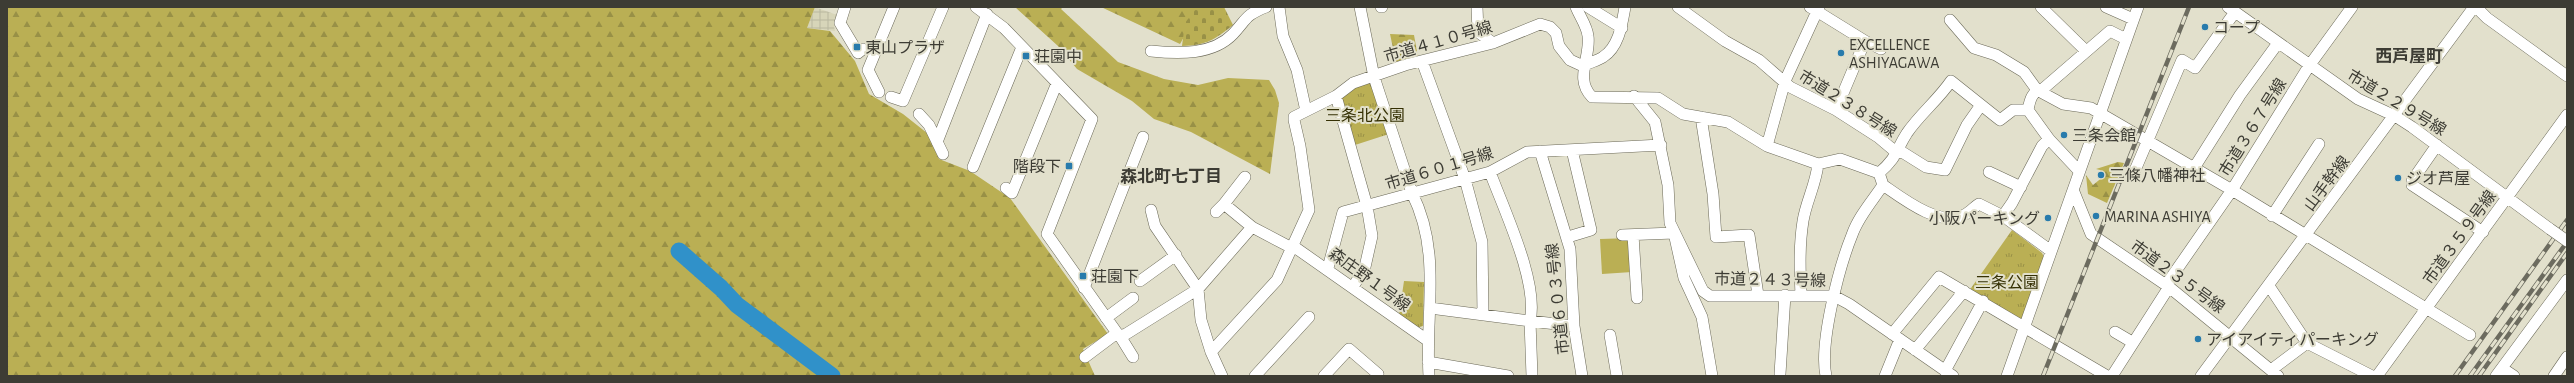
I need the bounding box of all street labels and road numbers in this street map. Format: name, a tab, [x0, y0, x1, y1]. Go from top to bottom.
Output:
street label: 市道４１０号線	[1382, 18, 1494, 65]
street label: 市道２２９号線	[2344, 66, 2449, 139]
street label: 市道２３８号線	[1796, 67, 1900, 140]
street label: 市道３６７号線	[2216, 75, 2289, 179]
street label: 市道６０１号線	[1383, 144, 1495, 193]
street label: 山手幹線	[2300, 153, 2352, 214]
street label: 市道３５９号線	[2420, 187, 2499, 288]
street label: 市道２３５号線	[2127, 237, 2228, 316]
street label: 市道６０３号線	[1543, 242, 1572, 356]
street label: 森庄野１号線	[1326, 244, 1414, 314]
street label: 市道２４３号線	[1714, 270, 1826, 289]

